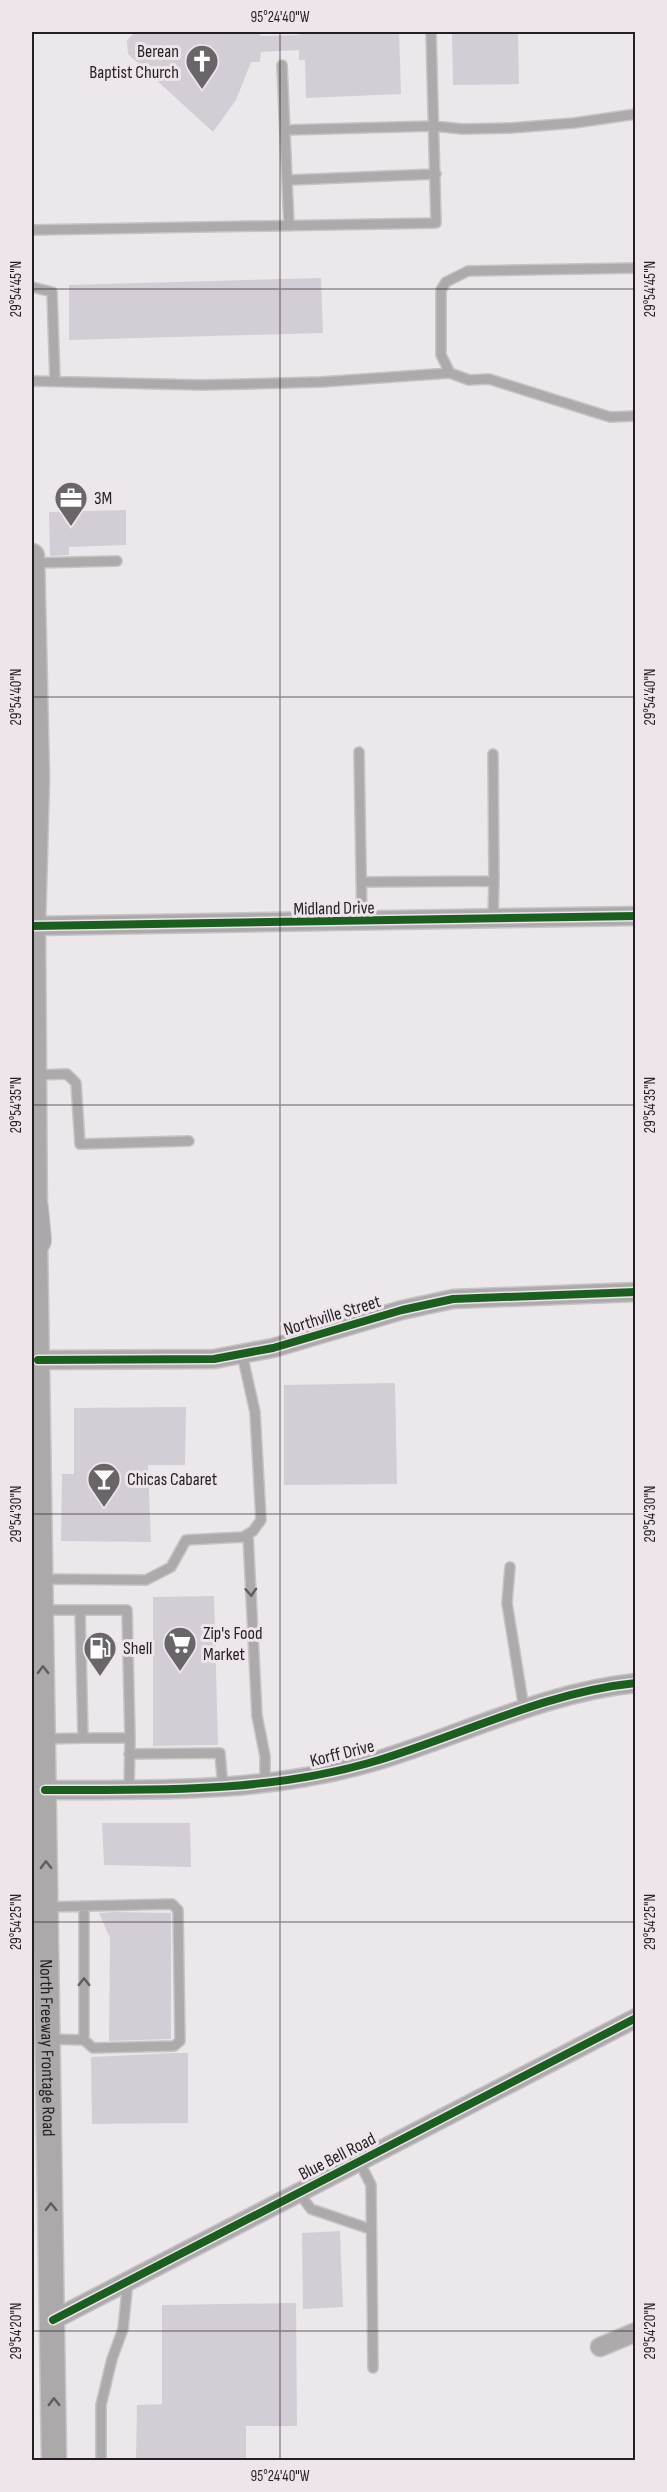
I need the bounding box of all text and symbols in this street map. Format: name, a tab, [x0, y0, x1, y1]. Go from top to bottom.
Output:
text: 95°24'40"W	[251, 8, 310, 27]
place label: Berean Baptist Church	[89, 41, 179, 83]
church icon: Berean Baptist Church	[184, 43, 220, 90]
text: 29°54'45"N	[7, 261, 26, 317]
text: 29°54'45"N	[641, 261, 660, 317]
office icon: 3M	[53, 480, 89, 527]
place label: 3M	[94, 488, 112, 509]
text: 29°54'40"N	[7, 669, 26, 725]
text: 29°54'40"N	[641, 669, 660, 725]
street label: Midland Drive	[293, 897, 375, 920]
text: 29°54'35"N	[7, 1077, 26, 1133]
text: 29°54'35"N	[641, 1077, 660, 1133]
street label: Northville Street	[281, 1291, 384, 1340]
bar icon: Chicas Cabaret	[86, 1461, 122, 1508]
place label: Chicas Cabaret	[127, 1469, 218, 1490]
text: 29°54'30"N	[7, 1486, 26, 1543]
text: 29°54'30"N	[641, 1486, 660, 1543]
one-way arrow	[244, 1588, 257, 1597]
place label: Zip's Food Market	[203, 1623, 262, 1665]
supermarket icon: Zip's Food Market	[162, 1625, 198, 1672]
fuel station icon: Shell	[82, 1630, 118, 1677]
place label: Shell	[123, 1638, 152, 1659]
one-way arrow	[37, 1666, 49, 1675]
street label: Korff Drive	[308, 1735, 376, 1772]
one-way arrow	[40, 1861, 52, 1870]
text: 29°54'25"N	[7, 1894, 26, 1950]
text: 29°54'25"N	[641, 1894, 660, 1950]
street label: North Freeway Frontage Road	[35, 1959, 59, 2137]
one-way arrow	[78, 1977, 90, 1986]
street label: Blue Bell Road	[295, 2128, 379, 2185]
one-way arrow	[45, 2203, 57, 2212]
text: 29°54'20"N	[7, 2303, 26, 2359]
text: 29°54'20"N	[641, 2303, 660, 2359]
one-way arrow	[48, 2398, 60, 2407]
text: 95°24'40"W	[251, 2467, 310, 2486]

